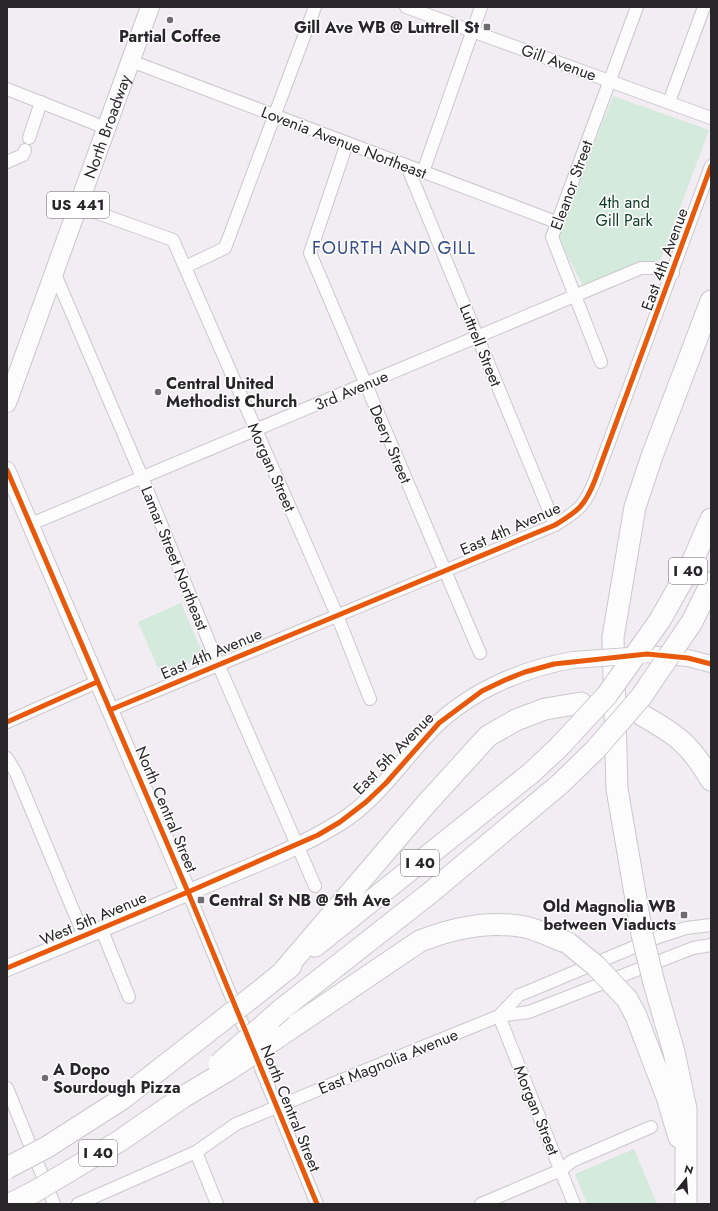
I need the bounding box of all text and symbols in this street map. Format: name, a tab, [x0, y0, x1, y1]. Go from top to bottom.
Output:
marker: Partial Coffee	[165, 15, 175, 25]
place label: Gill Ave WB @ Luttrell St	[294, 16, 480, 39]
marker: Gill Ave WB @ Luttrell St	[482, 22, 492, 32]
place label: Partial Coffee	[119, 25, 221, 48]
street label: Gill Avenue	[518, 38, 600, 87]
street label: North Broadway	[78, 71, 137, 182]
street label: Lovenia Avenue Northeast	[258, 100, 430, 185]
street label: Eleanor Street	[545, 137, 598, 233]
park label: 4th and Gill Park	[595, 191, 654, 232]
road number: US 441	[47, 192, 109, 218]
street label: East 4th Avenue	[635, 205, 694, 314]
district label: FOURTH AND GILL	[312, 235, 476, 261]
street label: Luttrell Street	[454, 301, 508, 390]
street label: 3rd Avenue	[311, 365, 392, 416]
place label: Central United Methodist Church	[166, 372, 297, 413]
marker: Central United Methodist Church	[153, 387, 163, 397]
street label: Deery Street	[364, 401, 417, 487]
street label: Morgan Street	[242, 419, 301, 515]
street label: Lamar Street Northeast	[135, 483, 214, 634]
street label: East 4th Avenue	[456, 496, 564, 561]
road number: I 40	[669, 558, 707, 584]
street label: East 4th Avenue	[157, 622, 265, 685]
street label: East 5th Avenue	[348, 707, 439, 800]
street label: North Central Street	[130, 743, 204, 876]
road number: I 40	[401, 850, 439, 876]
street label: West 5th Avenue	[36, 886, 150, 951]
place label: Central St NB @ 5th Ave	[209, 889, 391, 912]
marker: Central St NB @ 5th Ave	[196, 895, 206, 905]
place label: Old Magnolia WB between Viaducts	[543, 895, 676, 936]
marker: Old Magnolia WB between Viaducts	[679, 910, 689, 920]
street label: East Magnolia Avenue	[315, 1023, 461, 1100]
street label: North Central Street	[255, 1041, 327, 1175]
place label: A Dopo Sourdough Pizza	[52, 1058, 181, 1099]
street label: Morgan Street	[508, 1062, 565, 1159]
marker: A Dopo Sourdough Pizza	[40, 1073, 50, 1083]
road number: I 40	[79, 1140, 117, 1166]
north arrow	[666, 1159, 706, 1199]
text: N	[682, 1161, 695, 1178]

